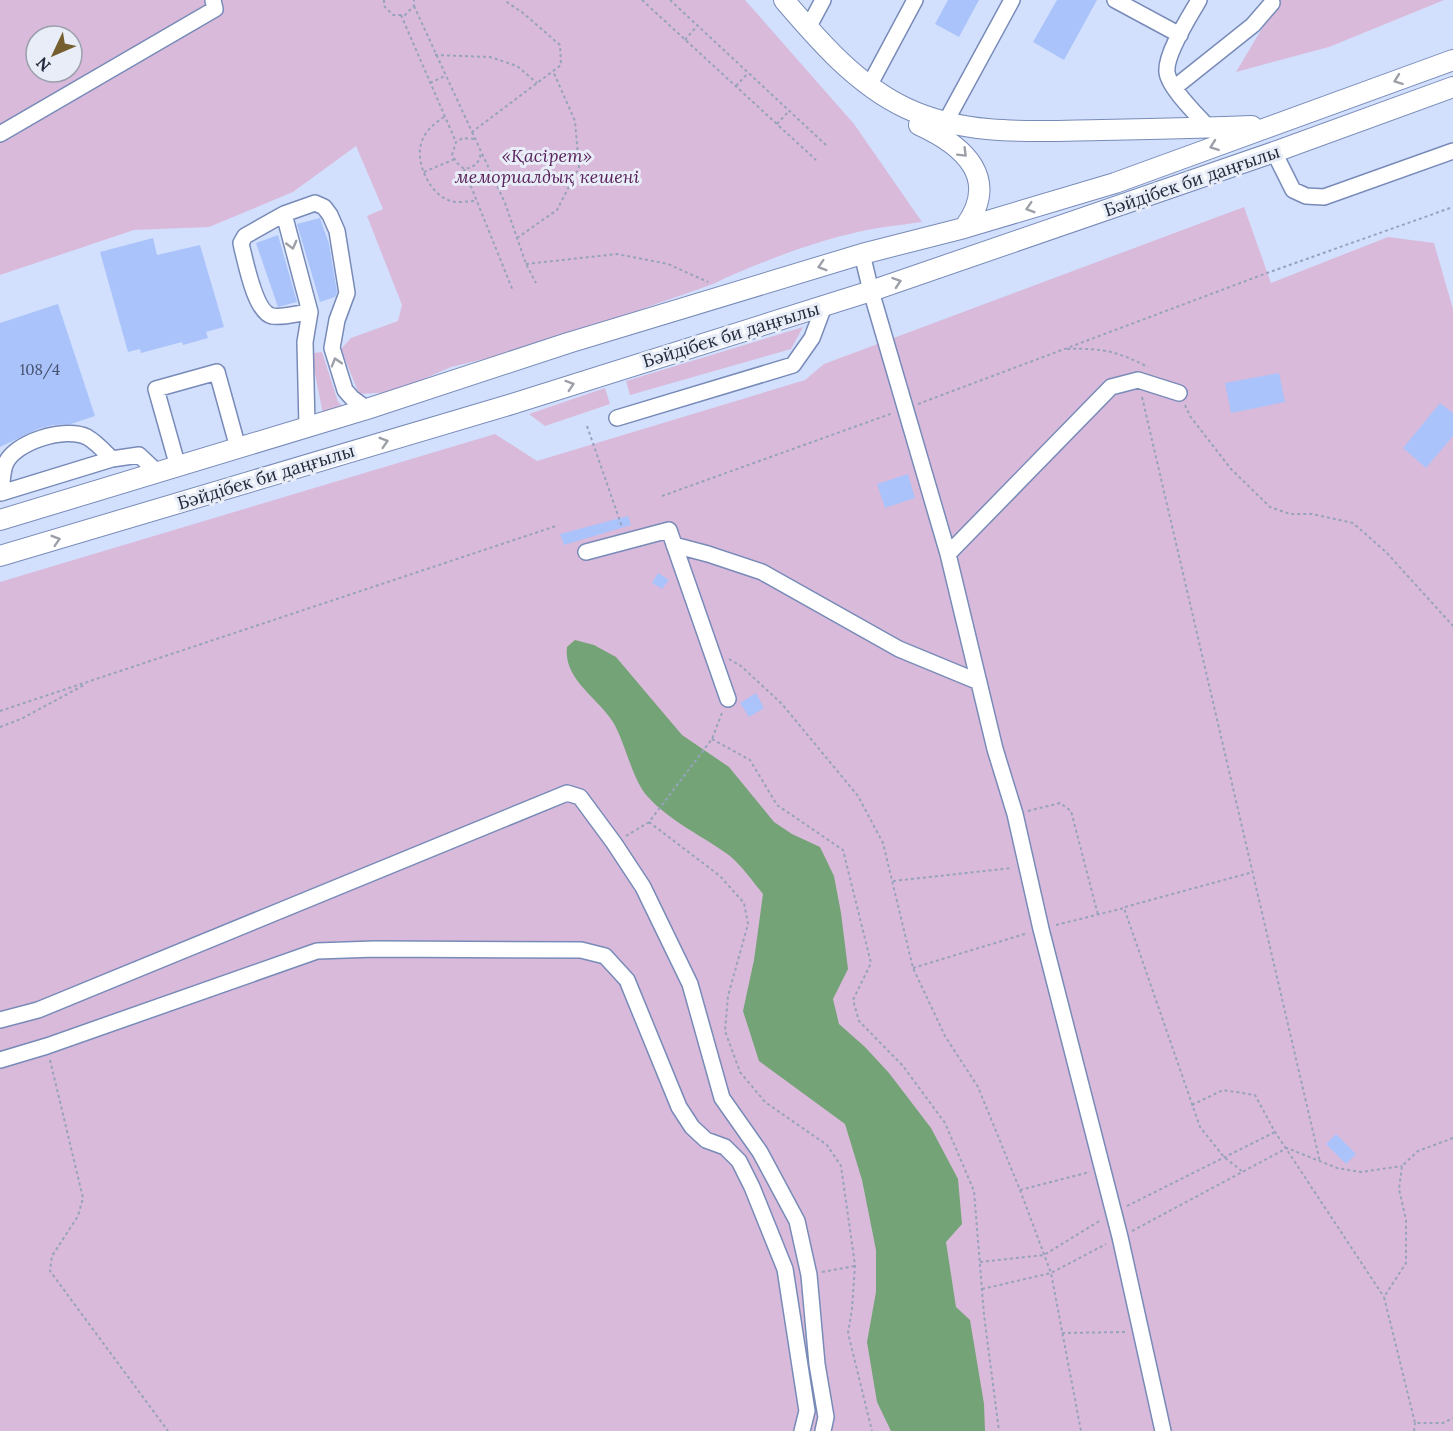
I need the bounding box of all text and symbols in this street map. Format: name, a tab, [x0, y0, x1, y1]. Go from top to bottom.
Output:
north arrow	[24, 24, 84, 84]
text: N	[32, 53, 55, 76]
one-way arrow	[1393, 72, 1404, 85]
one-way arrow	[1210, 138, 1220, 151]
street label: Бәйдібек би даңғылы	[1101, 140, 1283, 221]
park label: «Қасірет» мемориалдық кешені	[454, 144, 640, 188]
one-way arrow	[957, 146, 967, 157]
one-way arrow	[1025, 201, 1036, 213]
one-way arrow	[285, 240, 298, 250]
one-way arrow	[817, 259, 828, 271]
one-way arrow	[891, 277, 901, 290]
street label: Бәйдібек би даңғылы	[639, 297, 822, 372]
one-way arrow	[331, 357, 343, 368]
house number: 108/4	[20, 360, 60, 380]
one-way arrow	[564, 380, 575, 392]
one-way arrow	[378, 437, 389, 449]
street label: Бәйдібек би даңғылы	[174, 439, 357, 514]
one-way arrow	[50, 535, 61, 547]

